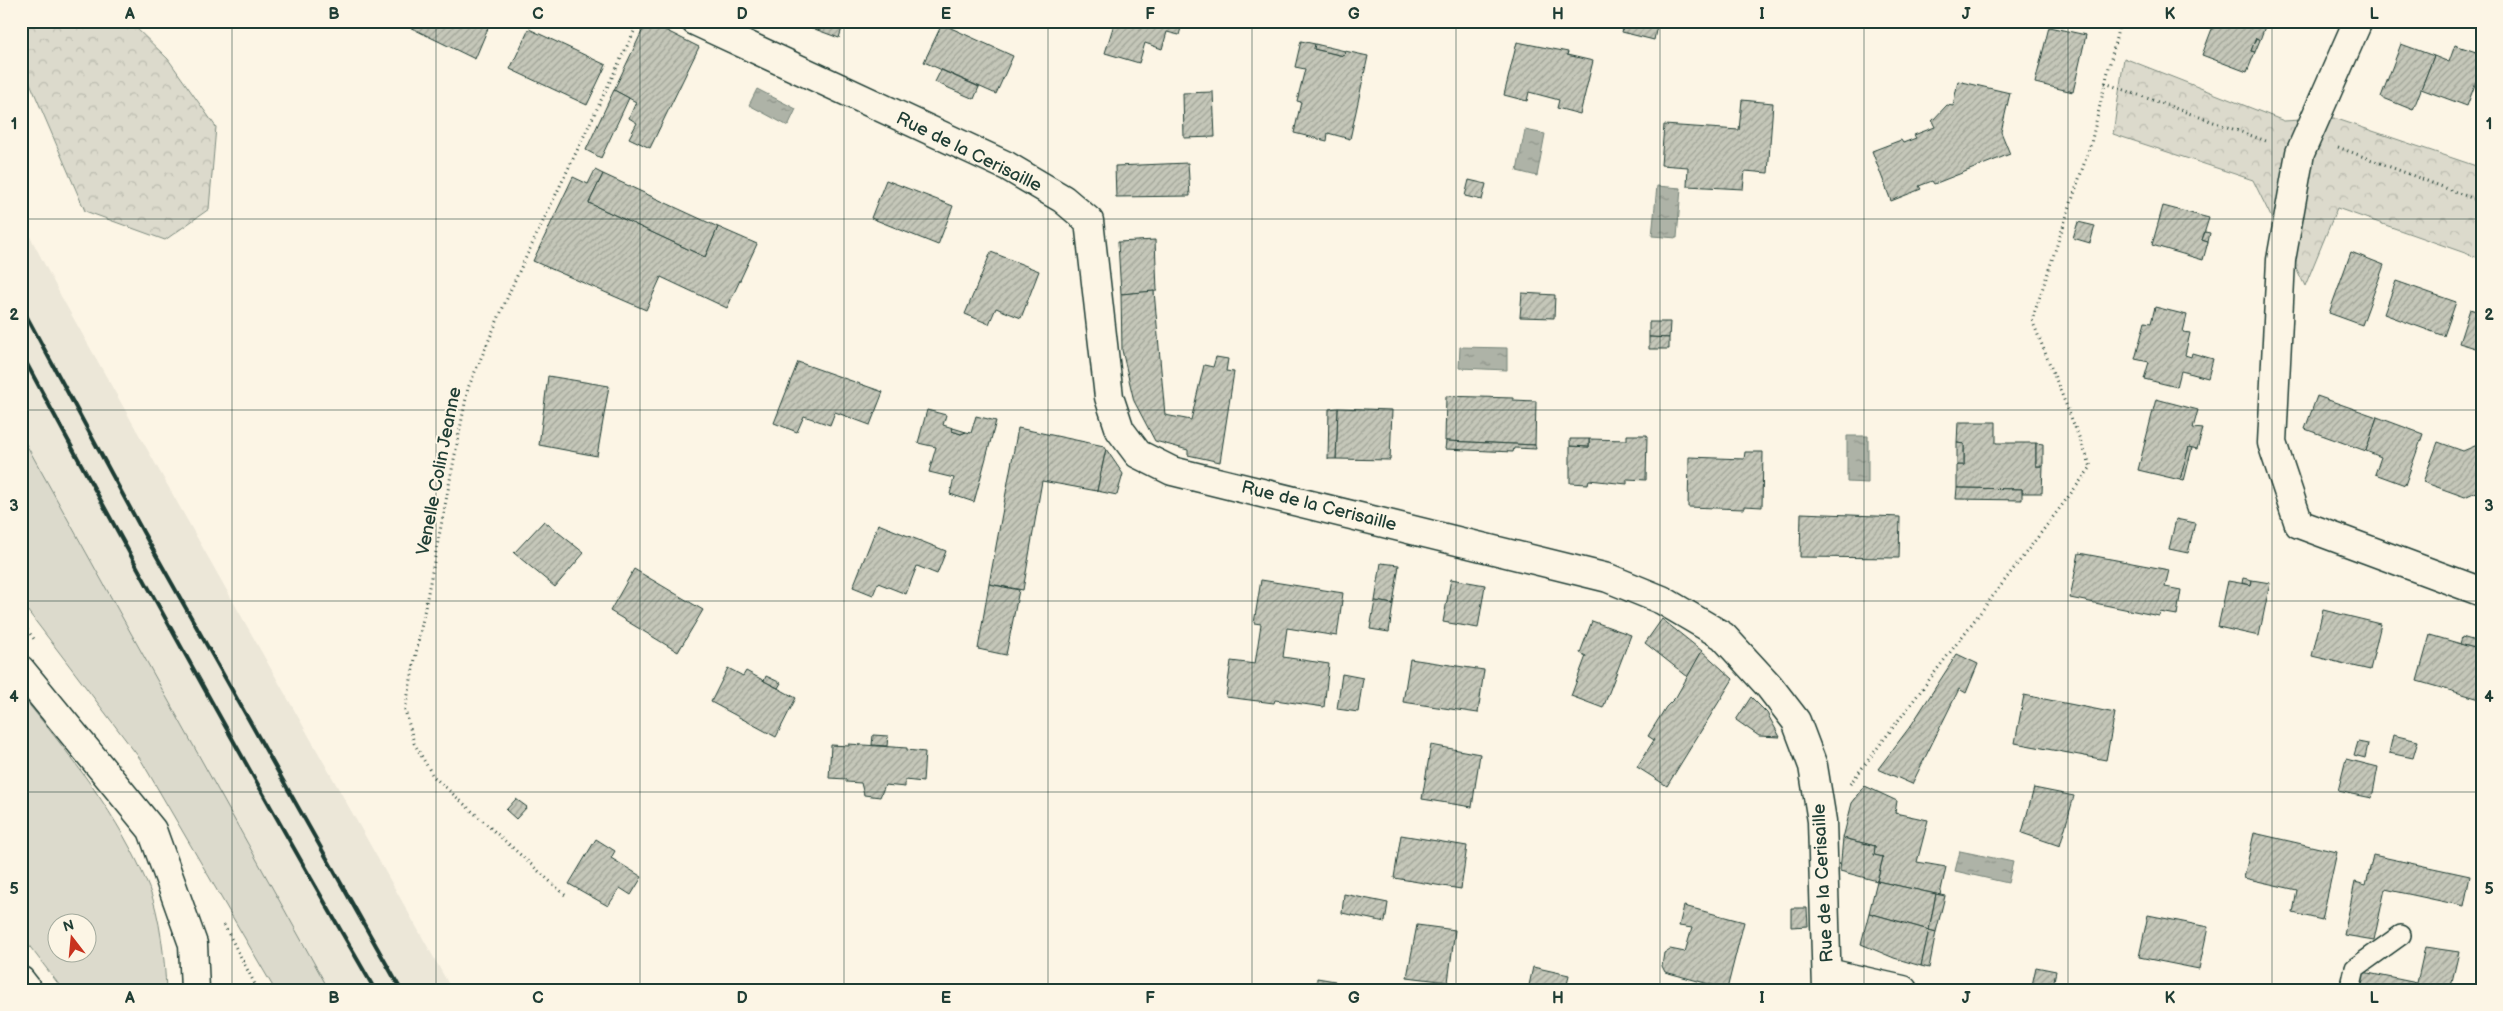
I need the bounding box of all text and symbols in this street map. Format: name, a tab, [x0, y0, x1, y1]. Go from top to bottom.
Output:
text: A	[124, 5, 135, 24]
text: B	[328, 5, 340, 24]
text: C	[532, 5, 544, 24]
text: D	[736, 5, 748, 24]
text: E	[941, 5, 951, 24]
text: F	[1145, 5, 1155, 24]
text: G	[1348, 5, 1360, 24]
text: H	[1552, 5, 1564, 24]
text: I	[1759, 5, 1765, 24]
text: J	[1962, 5, 1971, 24]
text: K	[2165, 5, 2176, 24]
text: L	[2369, 5, 2379, 24]
street label: Rue de la Cerisaille	[893, 108, 1045, 196]
text: 1	[11, 115, 17, 134]
text: 1	[2486, 115, 2492, 134]
text: 2	[9, 306, 19, 325]
text: 2	[2484, 306, 2494, 325]
street label: Venelle Colin Jeanne	[412, 385, 466, 557]
street label: Rue de la Cerisaille	[1239, 477, 1399, 536]
text: 3	[9, 497, 19, 516]
text: 3	[2484, 497, 2494, 516]
text: 4	[9, 688, 19, 707]
text: 4	[2484, 688, 2494, 707]
street label: Rue de la Cerisaille	[1808, 803, 1838, 963]
text: 5	[9, 880, 19, 899]
text: 5	[2484, 880, 2494, 899]
north arrow	[48, 914, 98, 964]
text: N	[61, 916, 76, 936]
text: A	[124, 989, 135, 1008]
text: B	[328, 989, 340, 1008]
text: C	[532, 989, 544, 1008]
text: D	[736, 989, 748, 1008]
text: E	[941, 989, 951, 1008]
text: F	[1145, 989, 1155, 1008]
text: G	[1348, 989, 1360, 1008]
text: H	[1552, 989, 1564, 1008]
text: I	[1759, 989, 1765, 1008]
text: J	[1962, 989, 1971, 1008]
text: K	[2165, 989, 2176, 1008]
text: L	[2369, 989, 2379, 1008]

